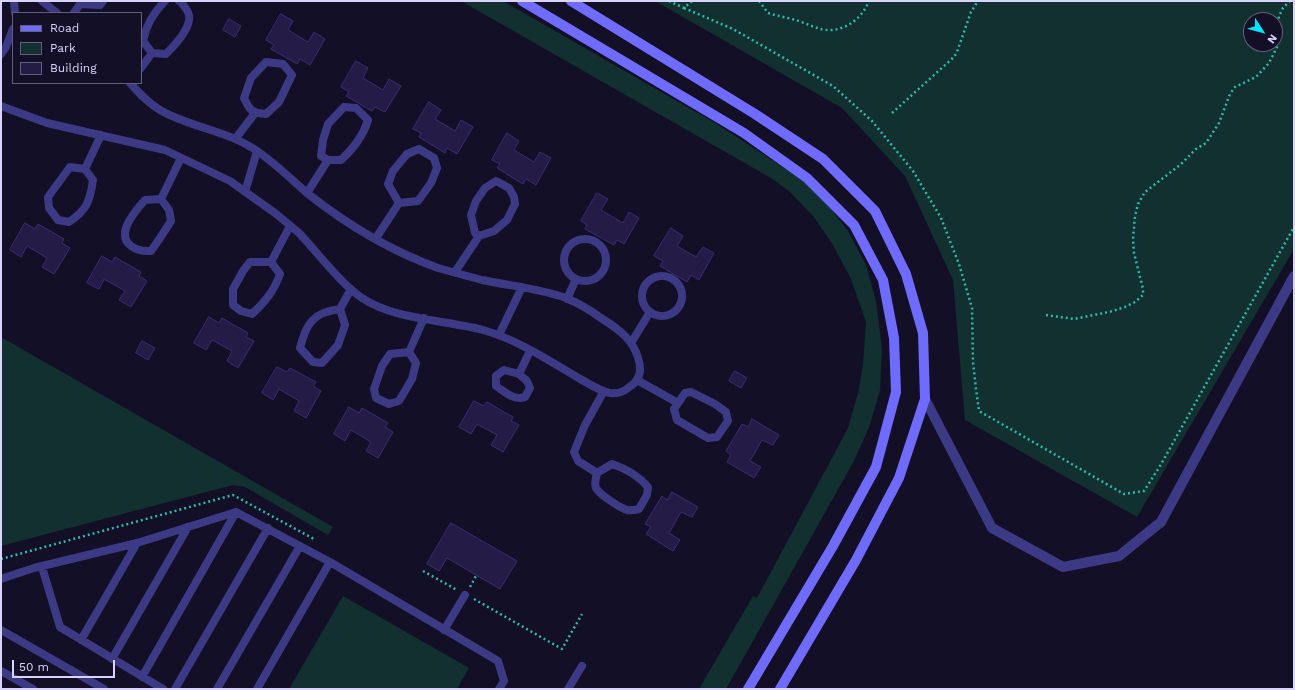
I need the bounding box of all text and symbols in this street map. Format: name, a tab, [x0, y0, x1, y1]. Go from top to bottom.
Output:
legend	[12, 12, 142, 84]
north arrow	[1243, 12, 1283, 52]
text: Road	[50, 21, 79, 35]
text: N	[1265, 32, 1280, 46]
text: Park	[50, 41, 76, 55]
text: Building	[50, 61, 97, 75]
scale bar	[14, 652, 117, 678]
text: 50 m	[19, 660, 49, 674]

